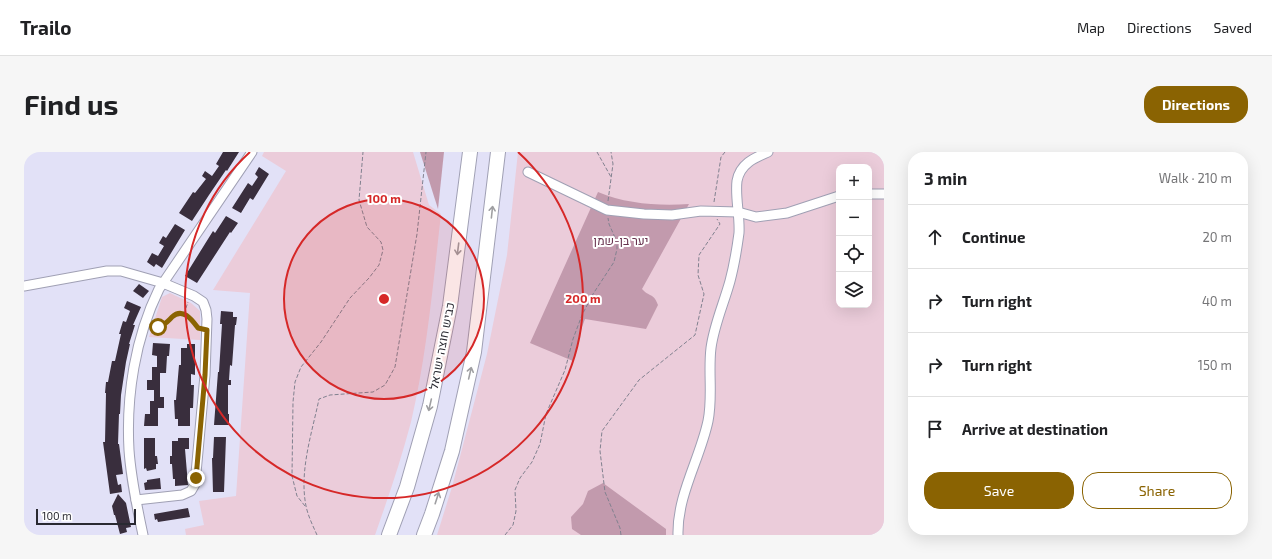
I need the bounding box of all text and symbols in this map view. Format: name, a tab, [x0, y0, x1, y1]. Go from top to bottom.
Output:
text: Trailo	[20, 16, 72, 39]
text: Map	[1077, 19, 1105, 36]
text: Directions	[1127, 19, 1192, 36]
text: Saved	[1214, 19, 1252, 36]
button: Directions	[1144, 86, 1248, 123]
text: Find us	[24, 87, 118, 121]
map controls	[836, 164, 872, 308]
button: +	[836, 164, 872, 200]
text: 3 min	[924, 168, 967, 188]
text: Walk · 210 m	[1159, 170, 1232, 186]
text: 100 m	[367, 191, 401, 205]
button: −	[836, 200, 872, 236]
one-way arrow	[488, 206, 495, 219]
icon: ahead	[924, 226, 946, 248]
text: Continue	[962, 228, 1025, 246]
text: 20 m	[1203, 229, 1232, 245]
park label: יער בן-שמן	[594, 233, 648, 247]
button: locate	[836, 236, 872, 272]
one-way arrow	[454, 242, 462, 255]
button: layers	[836, 272, 872, 308]
icon: right	[924, 290, 946, 312]
text: 200 m	[565, 291, 601, 305]
centre of rings	[377, 292, 391, 306]
text: Turn right	[962, 292, 1032, 310]
text: 40 m	[1202, 293, 1232, 309]
street label: כביש חוצה ישראל	[426, 301, 456, 391]
route start	[149, 318, 167, 336]
icon: right	[924, 354, 946, 376]
text: Turn right	[962, 356, 1032, 374]
text: 150 m	[1198, 357, 1232, 373]
one-way arrow	[466, 366, 474, 379]
one-way arrow	[426, 398, 433, 411]
icon: arrive	[924, 418, 946, 440]
text: Arrive at destination	[962, 420, 1108, 438]
route end	[187, 469, 205, 487]
button: Save	[924, 472, 1074, 509]
button: Share	[1082, 472, 1232, 509]
one-way arrow	[434, 493, 442, 505]
scale bar	[36, 507, 136, 526]
text: 100 m	[42, 509, 72, 522]

